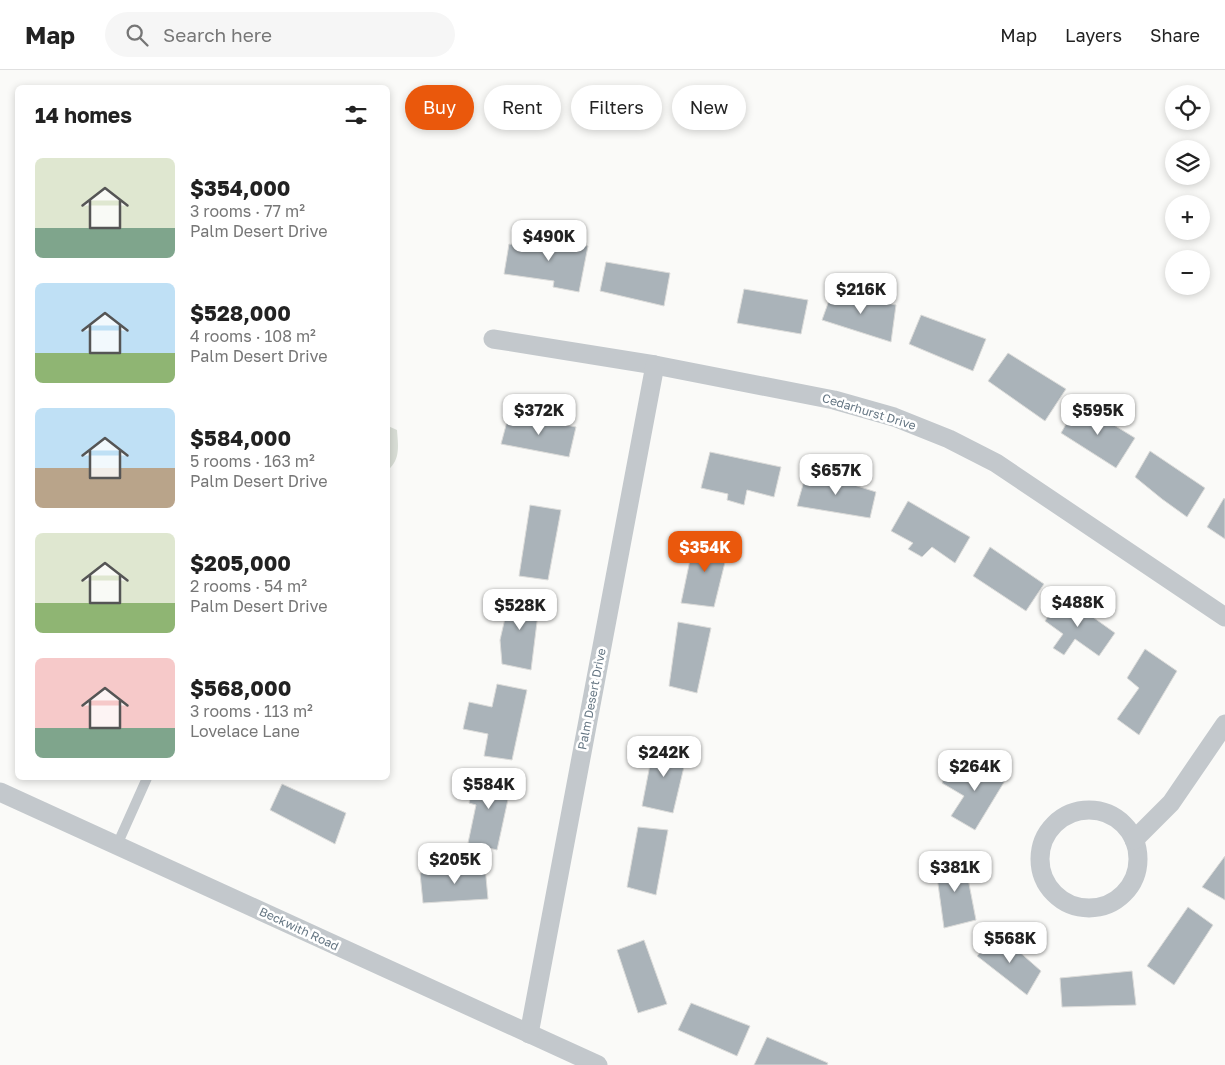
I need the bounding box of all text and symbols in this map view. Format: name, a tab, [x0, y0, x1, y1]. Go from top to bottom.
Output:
search box	[105, 12, 455, 57]
text: Map	[25, 20, 75, 49]
icon: search	[123, 21, 151, 49]
text: Search here	[163, 23, 272, 46]
text: Map	[1000, 24, 1037, 46]
text: Layers	[1065, 24, 1122, 46]
text: Share	[1150, 24, 1200, 46]
chip: Buy	[405, 85, 474, 130]
chip: Rent	[484, 85, 561, 130]
chip: Filters	[571, 85, 662, 130]
chip: New	[672, 85, 746, 130]
map controls	[1165, 85, 1210, 295]
button: locate	[1165, 85, 1210, 130]
icon: filters	[342, 101, 370, 129]
text: 14 homes	[35, 102, 132, 128]
button: layers	[1165, 140, 1210, 185]
text: $354,000	[190, 175, 291, 201]
icon: home	[75, 178, 135, 238]
button: +	[1165, 195, 1210, 240]
text: 3 rooms · 77 m²	[190, 201, 305, 221]
pin: $490K	[514, 220, 584, 262]
text: Palm Desert Drive	[190, 221, 328, 241]
text: $490K	[523, 226, 575, 246]
button: −	[1165, 250, 1210, 295]
pin: $216K	[826, 272, 896, 315]
text: $216K	[836, 279, 886, 299]
text: $528,000	[190, 300, 291, 326]
icon: home	[75, 303, 135, 363]
text: 4 rooms · 108 m²	[190, 326, 316, 346]
text: Palm Desert Drive	[190, 346, 328, 366]
street label: Cedarhurst Drive	[820, 390, 918, 433]
pin: $372K	[504, 394, 574, 436]
pin: $595K	[1063, 394, 1133, 436]
text: $372K	[514, 400, 564, 420]
text: $595K	[1072, 400, 1124, 420]
text: $584,000	[190, 425, 291, 451]
icon: home	[75, 428, 135, 488]
text: 5 rooms · 163 m²	[190, 451, 315, 471]
pin: $657K	[801, 454, 871, 496]
text: $657K	[811, 460, 861, 480]
text: Palm Desert Drive	[190, 471, 328, 491]
pin: $354K	[670, 530, 740, 573]
text: $354K	[679, 537, 731, 557]
text: $205,000	[190, 550, 291, 576]
icon: home	[75, 553, 135, 613]
text: 2 rooms · 54 m²	[190, 576, 307, 596]
pin: $488K	[1043, 586, 1113, 628]
pin: $528K	[485, 588, 555, 631]
text: $488K	[1052, 592, 1104, 612]
text: $528K	[494, 595, 546, 615]
text: Palm Desert Drive	[190, 596, 328, 616]
street label: Palm Desert Drive	[574, 647, 609, 751]
text: $568,000	[190, 675, 291, 701]
icon: home	[75, 678, 135, 738]
text: 3 rooms · 113 m²	[190, 701, 313, 721]
text: Lovelace Lane	[190, 721, 300, 741]
pin: $242K	[629, 736, 699, 778]
text: $242K	[638, 742, 690, 762]
pin: $264K	[940, 750, 1010, 792]
text: $264K	[949, 756, 1001, 776]
pin: $584K	[454, 768, 524, 810]
text: $584K	[463, 774, 515, 794]
pin: $205K	[420, 842, 490, 885]
text: $205K	[429, 849, 481, 869]
pin: $381K	[920, 850, 990, 893]
text: $381K	[930, 857, 980, 877]
street label: Beckwith Road	[257, 904, 341, 954]
pin: $568K	[975, 922, 1045, 964]
text: $568K	[984, 928, 1036, 948]

